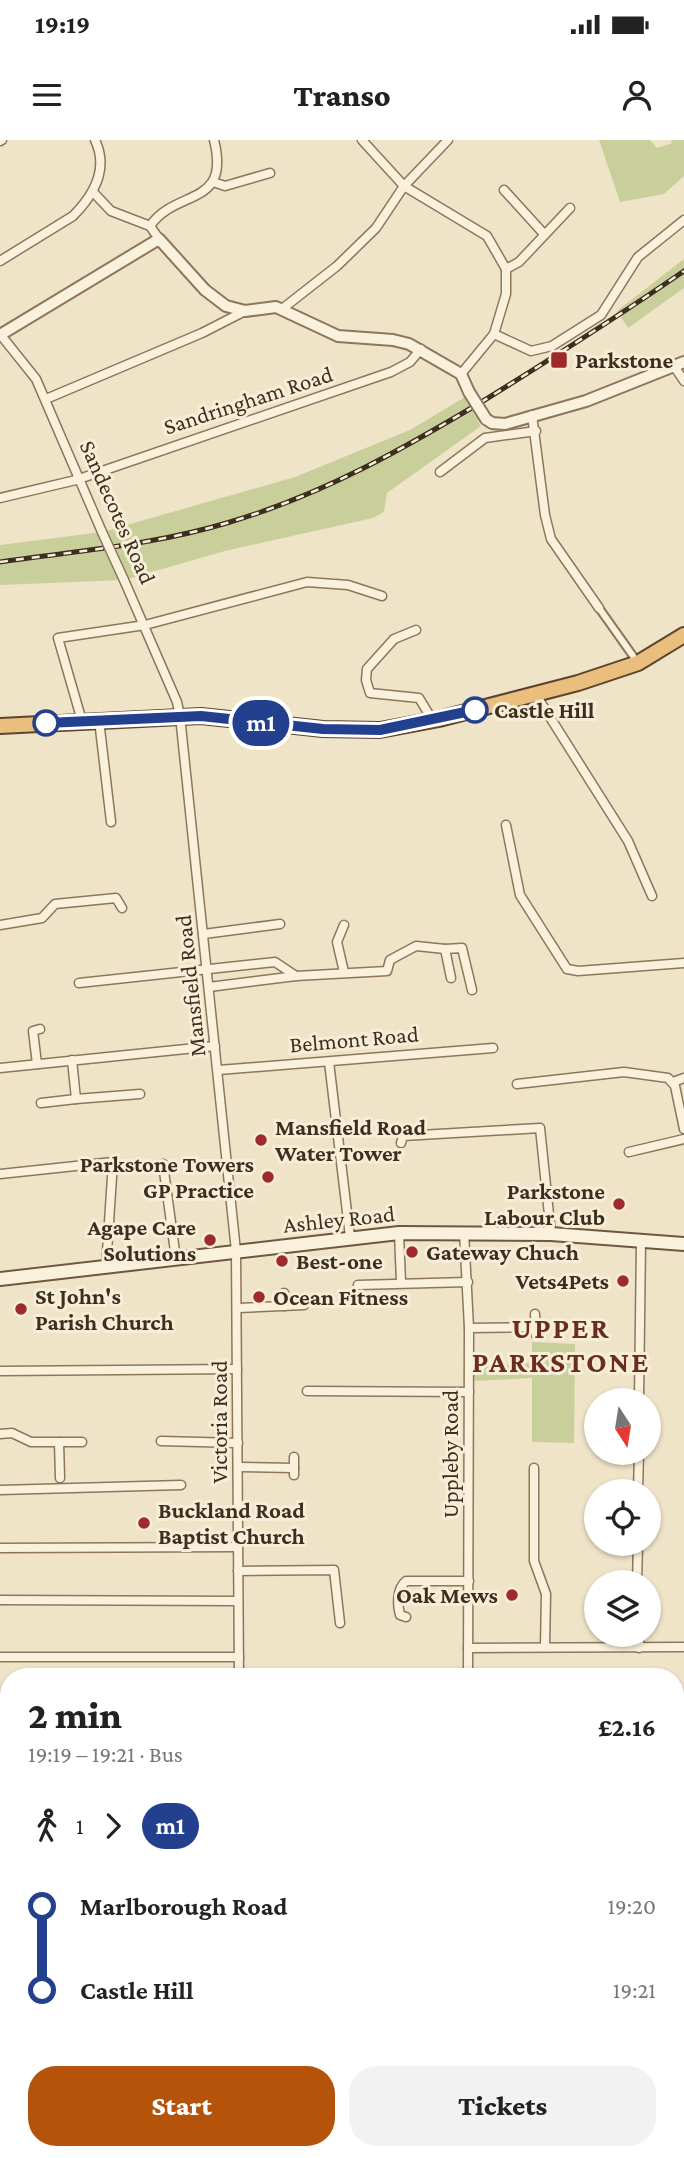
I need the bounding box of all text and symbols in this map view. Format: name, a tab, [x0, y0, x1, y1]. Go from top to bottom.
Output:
text: 19:19	[35, 10, 90, 39]
icon: menu	[28, 76, 66, 114]
icon: person	[618, 76, 656, 114]
text: Transo	[293, 77, 391, 113]
place label: Parkstone	[575, 347, 674, 373]
marker: Parkstone	[549, 350, 569, 370]
street label: Sandringham Road	[160, 360, 336, 440]
street label: Sandecotes Road	[75, 436, 161, 588]
marker: Castle Hill	[462, 697, 488, 723]
place label: Castle Hill	[494, 697, 595, 723]
line badge: m1	[230, 700, 292, 746]
text: m1	[246, 709, 276, 736]
unlabelled marker	[33, 710, 59, 736]
street label: Mansfield Road	[170, 914, 210, 1058]
street label: Belmont Road	[288, 1020, 420, 1058]
place label: Mansfield Road Water Tower	[274, 1114, 426, 1166]
marker: Mansfield Road Water Tower	[253, 1132, 269, 1148]
place label: Parkstone Towers GP Practice	[80, 1151, 254, 1203]
marker: Parkstone Towers GP Practice	[260, 1169, 276, 1185]
place label: Parkstone Labour Club	[484, 1178, 605, 1230]
marker: Parkstone Labour Club	[611, 1196, 627, 1212]
street label: Ashley Road	[282, 1200, 396, 1238]
place label: Agape Care Solutions	[87, 1214, 196, 1266]
marker: Agape Care Solutions	[202, 1232, 218, 1248]
place label: Gateway Chuch	[426, 1239, 579, 1265]
marker: Gateway Chuch	[404, 1244, 420, 1260]
place label: Best-one	[296, 1248, 383, 1274]
marker: Best-one	[274, 1253, 290, 1269]
place label: Vets4Pets	[515, 1268, 609, 1294]
marker: Vets4Pets	[615, 1273, 631, 1289]
place label: St John's Parish Church	[35, 1283, 174, 1335]
place label: Ocean Fitness	[273, 1284, 408, 1310]
marker: Ocean Fitness	[251, 1289, 267, 1305]
marker: St John's Parish Church	[13, 1301, 29, 1317]
district label: UPPER PARKSTONE	[472, 1311, 650, 1378]
street label: Victoria Road	[206, 1361, 232, 1483]
north arrow	[584, 1388, 662, 1465]
map controls	[584, 1388, 661, 1647]
street label: Uppleby Road	[437, 1390, 463, 1518]
button: locate	[584, 1479, 661, 1556]
place label: Buckland Road Baptist Church	[158, 1497, 305, 1549]
marker: Buckland Road Baptist Church	[136, 1515, 152, 1531]
button: layers	[584, 1570, 661, 1647]
place label: Oak Mews	[396, 1582, 498, 1608]
marker: Oak Mews	[504, 1587, 520, 1603]
text: 2 min	[28, 1694, 122, 1736]
text: £2.16	[598, 1713, 656, 1742]
text: 19:19 – 19:21 · Bus	[28, 1741, 183, 1767]
icon: walk	[28, 1807, 66, 1845]
icon: forward	[94, 1807, 132, 1845]
text: m1	[156, 1812, 185, 1839]
text: 1	[76, 1813, 84, 1839]
text: Marlborough Road	[80, 1892, 288, 1921]
text: 19:20	[607, 1893, 656, 1919]
text: Castle Hill	[80, 1976, 193, 2005]
text: 19:21	[613, 1977, 656, 2003]
button: Start	[28, 2066, 335, 2146]
button: Tickets	[349, 2066, 656, 2146]

